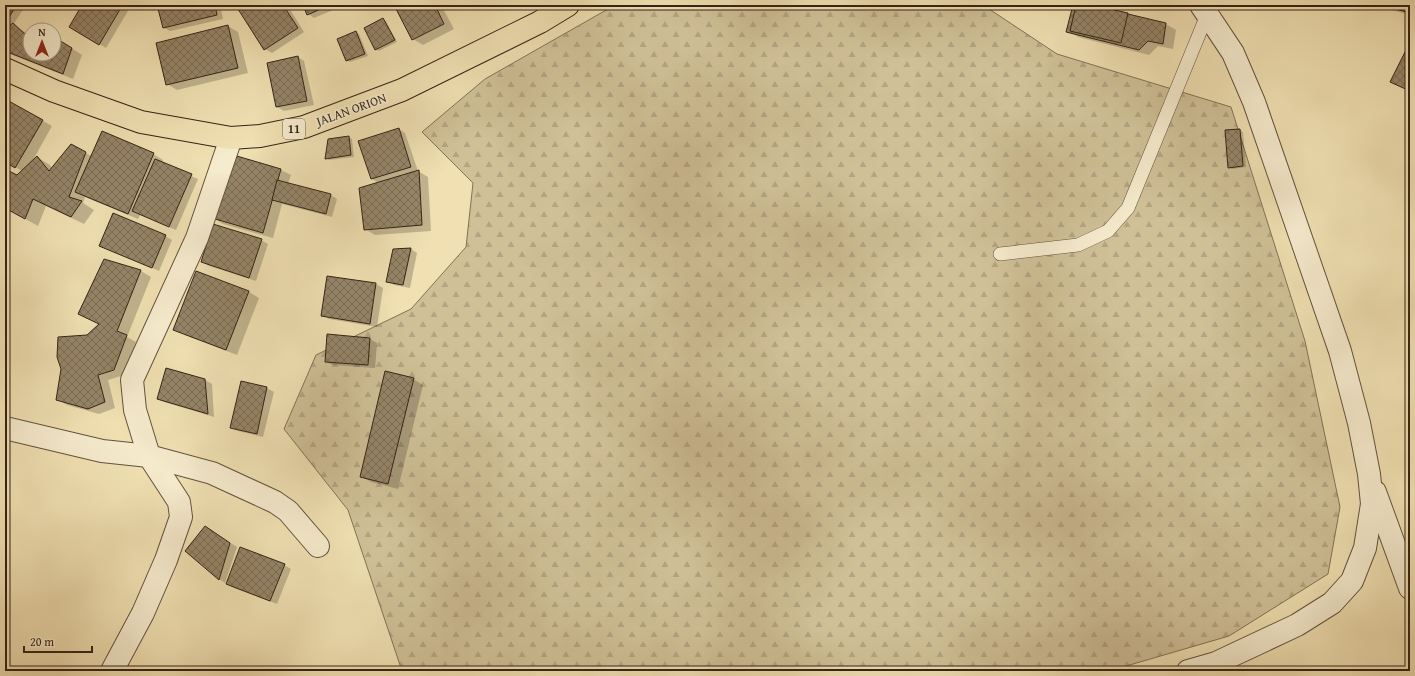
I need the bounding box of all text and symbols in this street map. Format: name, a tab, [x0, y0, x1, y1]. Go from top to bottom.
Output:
north arrow	[22, 22, 62, 62]
text: N	[38, 24, 46, 40]
street label: JALAN ORION	[312, 88, 389, 132]
road number: 11	[283, 119, 305, 139]
scale bar	[24, 628, 92, 654]
text: 20 m	[30, 633, 54, 650]

